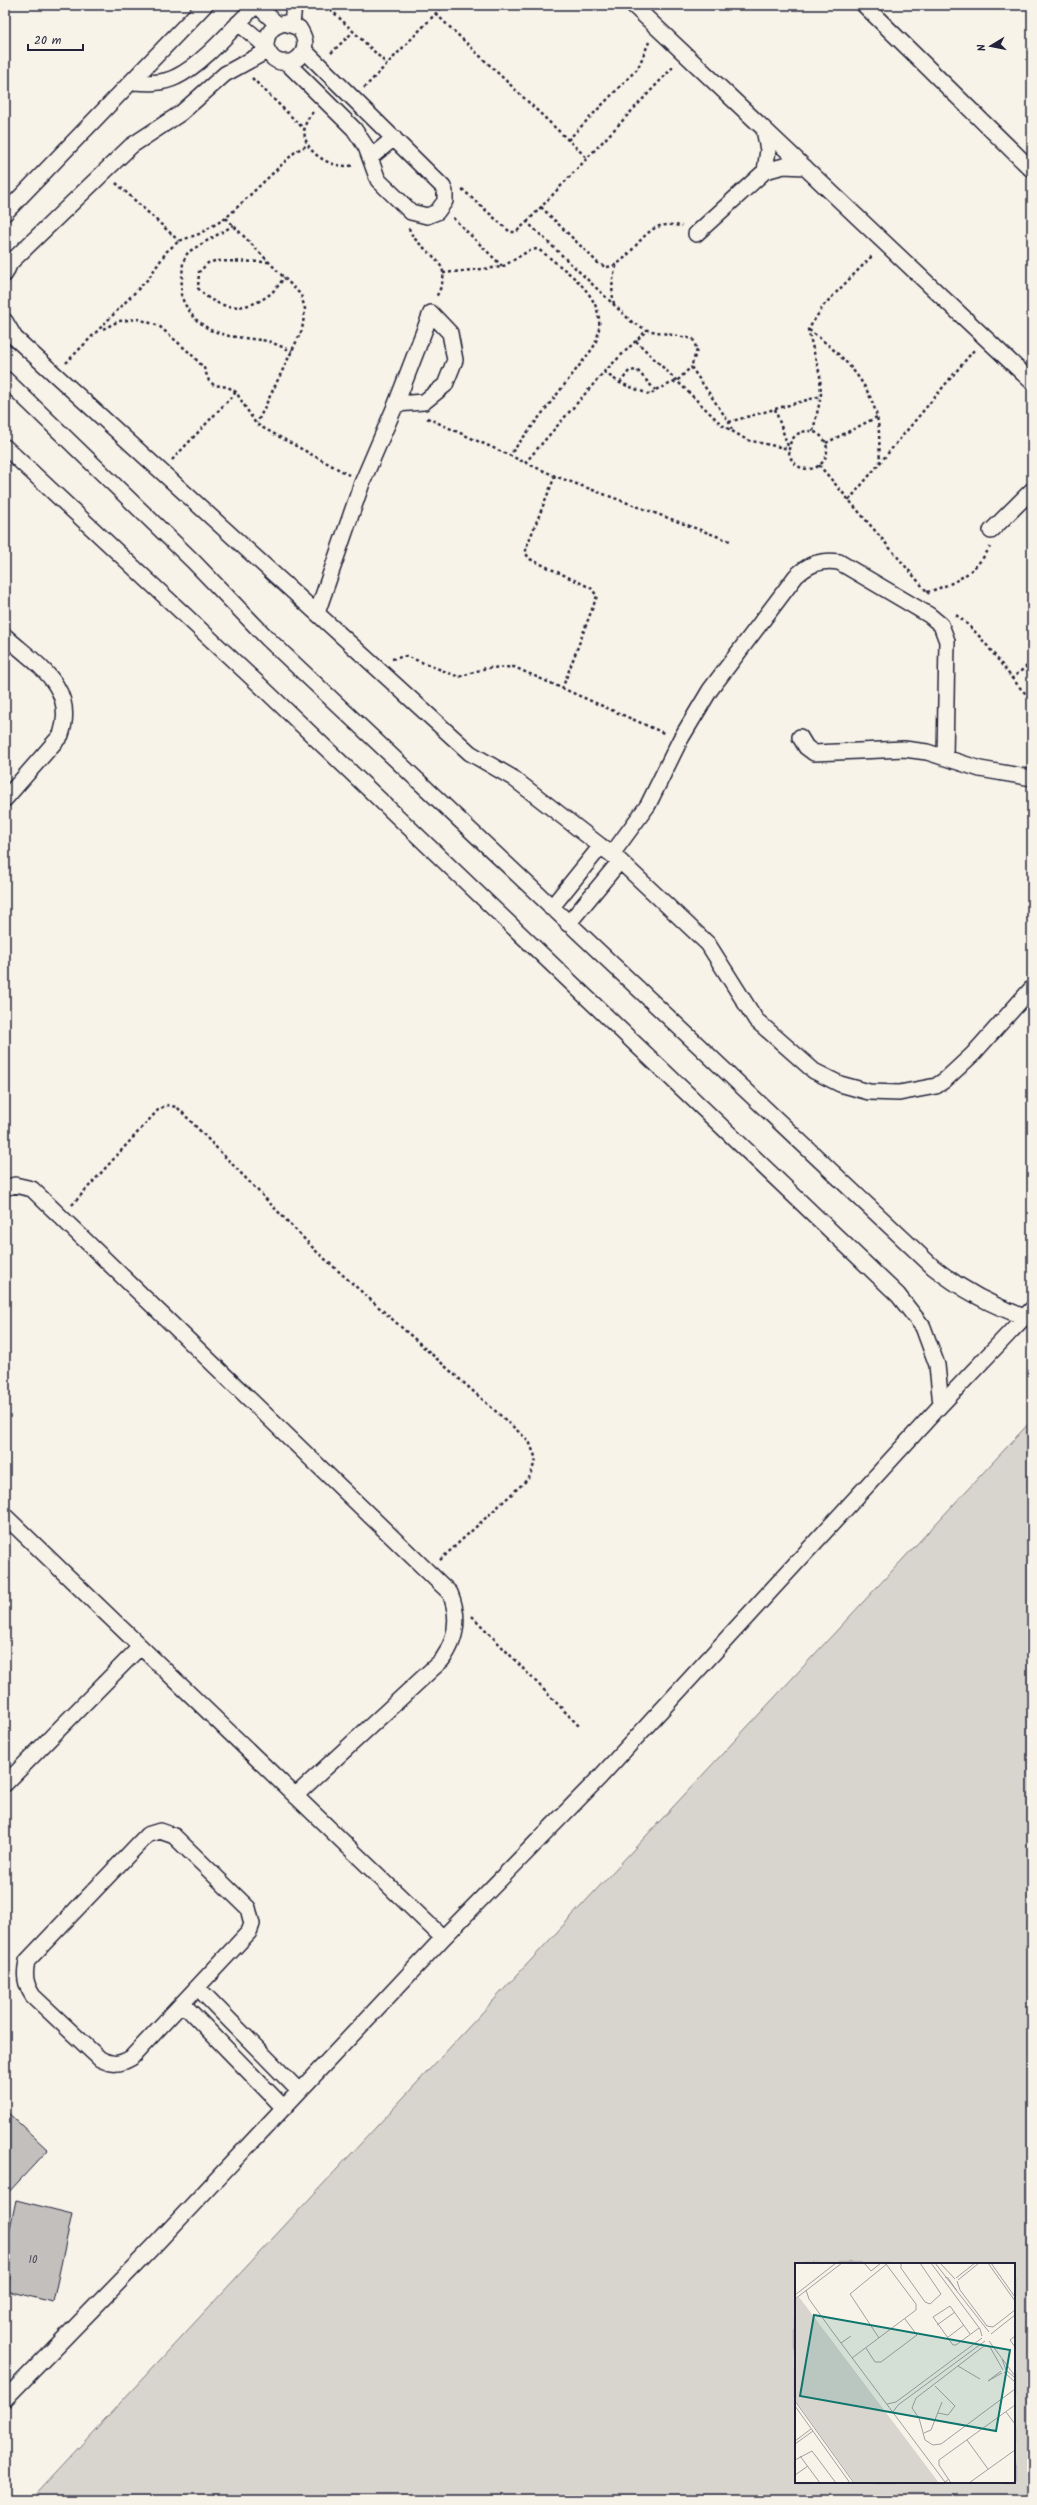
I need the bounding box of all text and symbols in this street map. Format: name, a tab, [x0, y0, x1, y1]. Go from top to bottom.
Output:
scale bar	[28, 26, 83, 52]
north arrow	[971, 26, 1011, 66]
text: 20 m	[34, 31, 62, 50]
text: N	[973, 43, 992, 53]
house number: 10	[29, 2251, 38, 2269]
inset map	[795, 2263, 1015, 2483]

